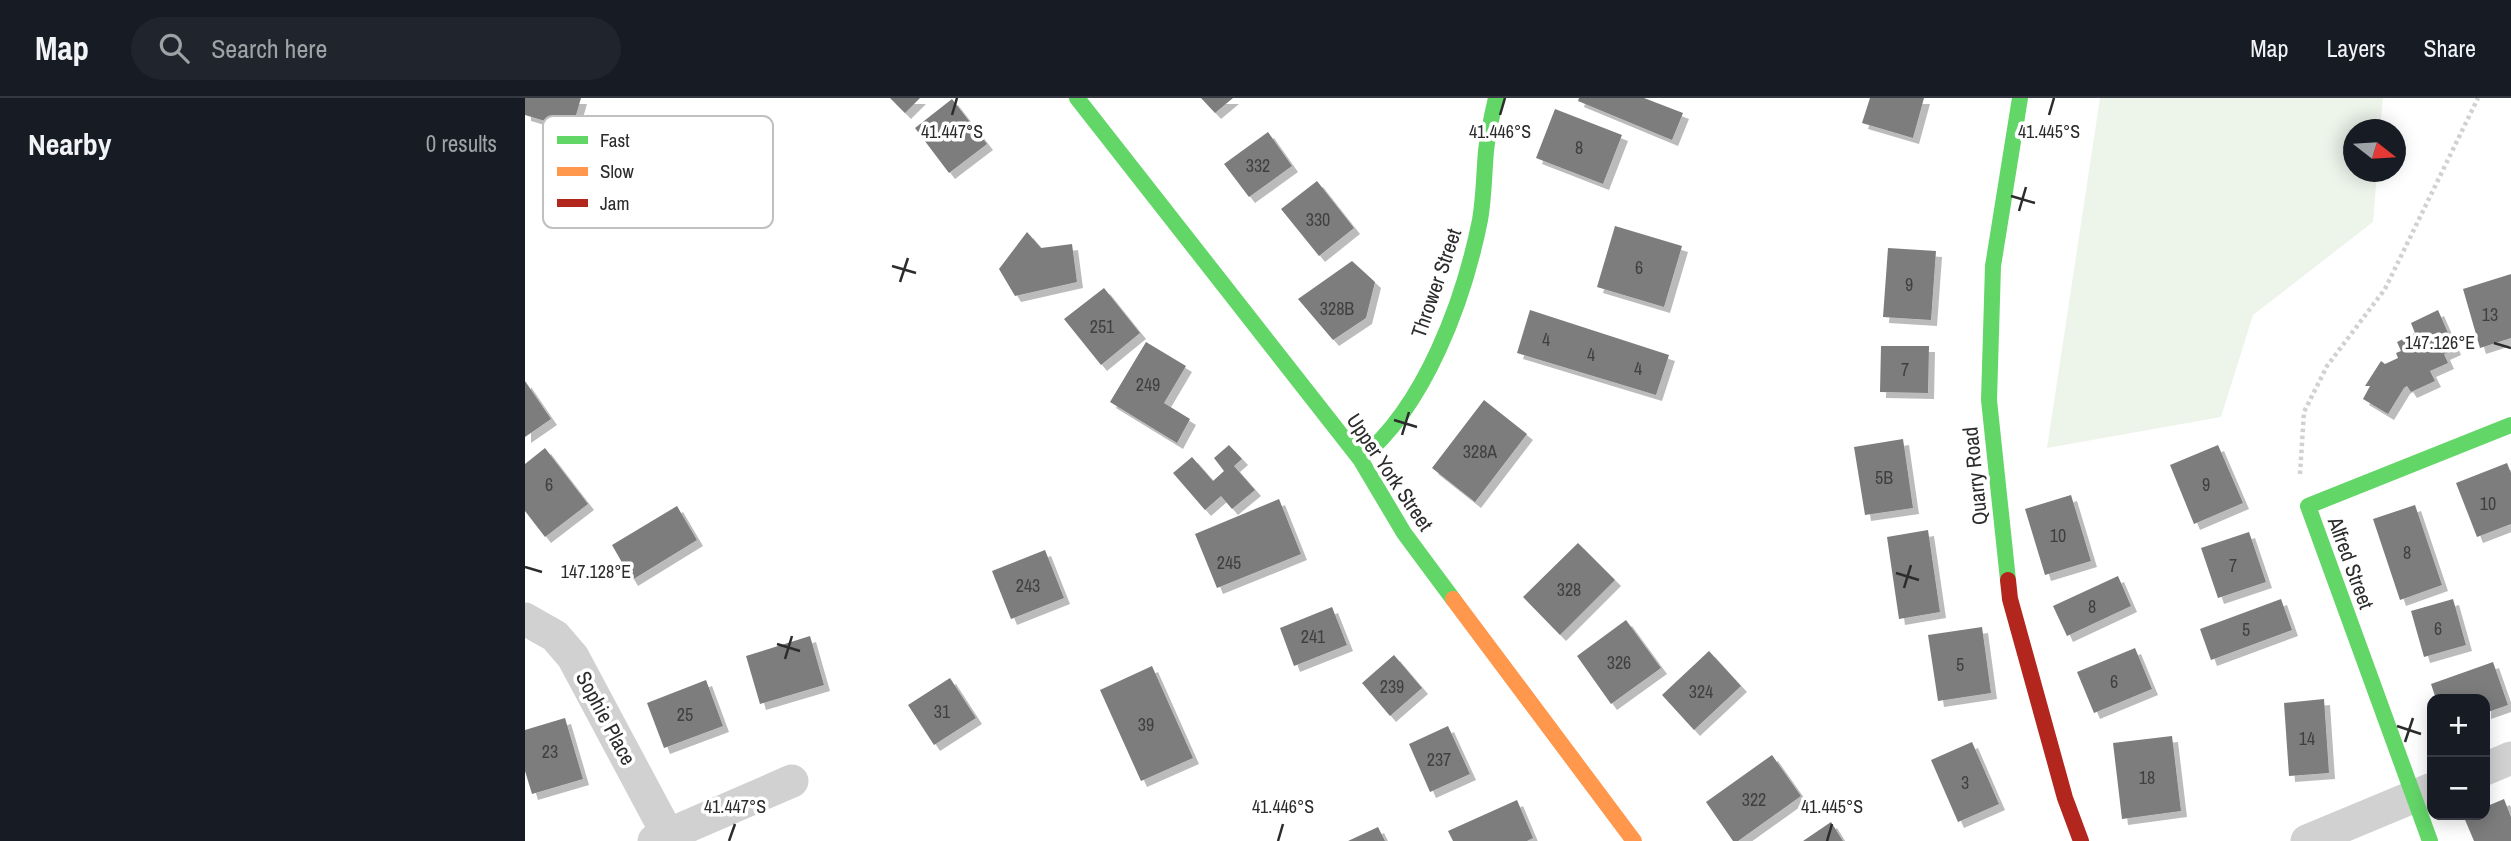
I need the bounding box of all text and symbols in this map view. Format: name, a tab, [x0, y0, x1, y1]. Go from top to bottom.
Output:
search box	[131, 17, 621, 80]
text: Map	[35, 26, 89, 70]
icon: search	[155, 29, 193, 67]
text: Search here	[211, 31, 327, 66]
text: Map	[2250, 32, 2288, 64]
text: Layers	[2326, 32, 2385, 64]
text: Share	[2423, 32, 2476, 64]
legend	[543, 116, 773, 228]
text: 41.447°S	[921, 119, 983, 144]
text: 41.446°S	[1469, 119, 1531, 144]
text: 41.445°S	[2018, 119, 2080, 144]
north arrow	[2343, 119, 2406, 182]
text: Nearby	[28, 124, 111, 164]
text: Fast	[600, 127, 630, 153]
text: 0 results	[426, 128, 497, 159]
house number: 8	[1575, 135, 1583, 160]
house number: 332	[1246, 153, 1270, 178]
text: Slow	[600, 158, 635, 184]
text: Jam	[600, 190, 629, 216]
house number: 330	[1306, 207, 1330, 232]
street label: Thrower Street	[1404, 224, 1468, 342]
house number: 6	[1635, 255, 1643, 280]
house number: 9	[1905, 272, 1913, 297]
house number: 328B	[1320, 296, 1354, 321]
house number: 13	[2482, 302, 2498, 327]
house number: 251	[1090, 314, 1115, 339]
house number: 4	[1542, 327, 1550, 352]
text: 147.126°E	[2405, 330, 2475, 355]
house number: 4	[1587, 342, 1595, 367]
house number: 4	[1634, 356, 1642, 381]
house number: 7	[1901, 357, 1909, 382]
house number: 249	[1136, 372, 1160, 397]
street label: Upper York Street	[1340, 407, 1440, 537]
street label: Quarry Road	[1955, 425, 1995, 527]
house number: 328A	[1463, 439, 1497, 464]
house number: 5B	[1875, 465, 1893, 490]
house number: 6	[545, 472, 553, 497]
house number: 9	[2202, 472, 2210, 497]
house number: 10	[2480, 491, 2496, 516]
street label: Alfred Street	[2321, 512, 2381, 613]
house number: 10	[2050, 523, 2066, 548]
house number: 8	[2403, 540, 2411, 565]
house number: 245	[1217, 550, 1241, 575]
house number: 7	[2229, 553, 2237, 578]
text: 147.128°E	[561, 559, 631, 584]
house number: 243	[1016, 573, 1040, 598]
house number: 328	[1557, 577, 1581, 602]
house number: 8	[2088, 594, 2096, 619]
house number: 6	[2434, 616, 2442, 641]
house number: 5	[2242, 617, 2250, 642]
house number: 241	[1301, 624, 1326, 649]
house number: 326	[1607, 650, 1631, 675]
house number: 5	[1956, 652, 1964, 677]
street label: Sophie Place	[569, 666, 643, 770]
house number: 6	[2110, 669, 2118, 694]
house number: 239	[1380, 674, 1404, 699]
house number: 324	[1689, 679, 1713, 704]
map controls	[2427, 694, 2490, 820]
button: +	[2427, 694, 2490, 757]
house number: 31	[934, 699, 951, 724]
house number: 25	[677, 702, 693, 727]
house number: 39	[1138, 712, 1154, 737]
house number: 14	[2299, 726, 2315, 751]
house number: 23	[542, 739, 558, 764]
house number: 237	[1427, 747, 1451, 772]
button: −	[2427, 757, 2490, 820]
house number: 18	[2139, 765, 2155, 790]
house number: 3	[1961, 770, 1969, 795]
house number: 322	[1742, 787, 1766, 812]
text: 41.447°S	[704, 794, 766, 819]
text: 41.446°S	[1252, 794, 1314, 819]
text: 41.445°S	[1801, 794, 1863, 819]

